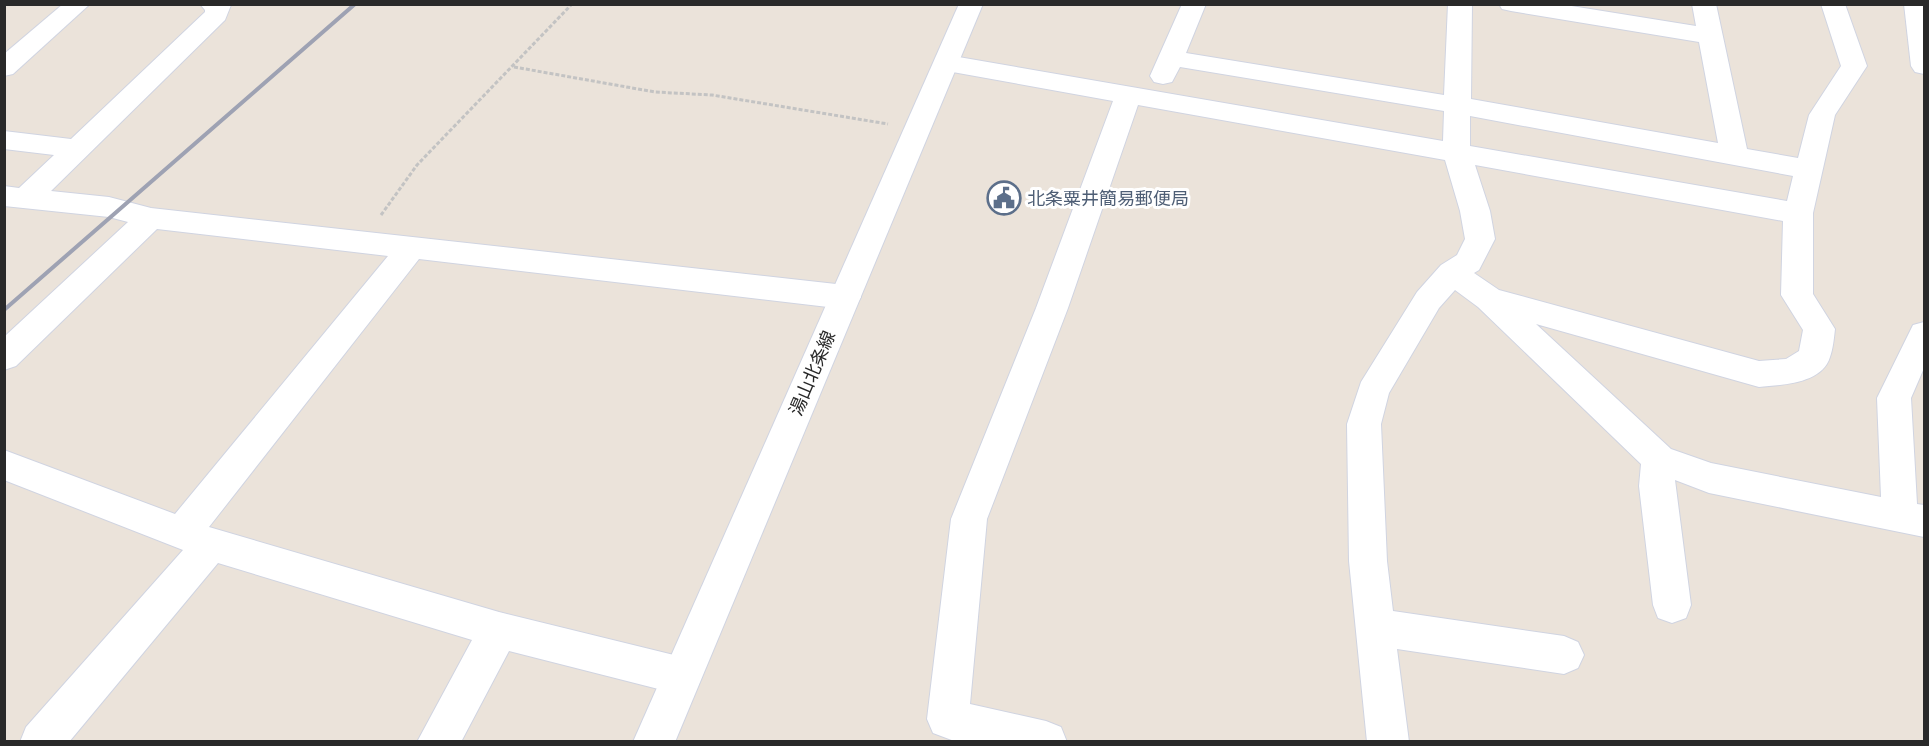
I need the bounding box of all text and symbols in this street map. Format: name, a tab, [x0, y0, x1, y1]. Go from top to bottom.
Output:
public building icon: 北条粟井簡易郵便局	[986, 180, 1022, 216]
place label: 北条粟井簡易郵便局	[1027, 186, 1189, 211]
street label: 湯山北条線	[783, 327, 841, 419]

